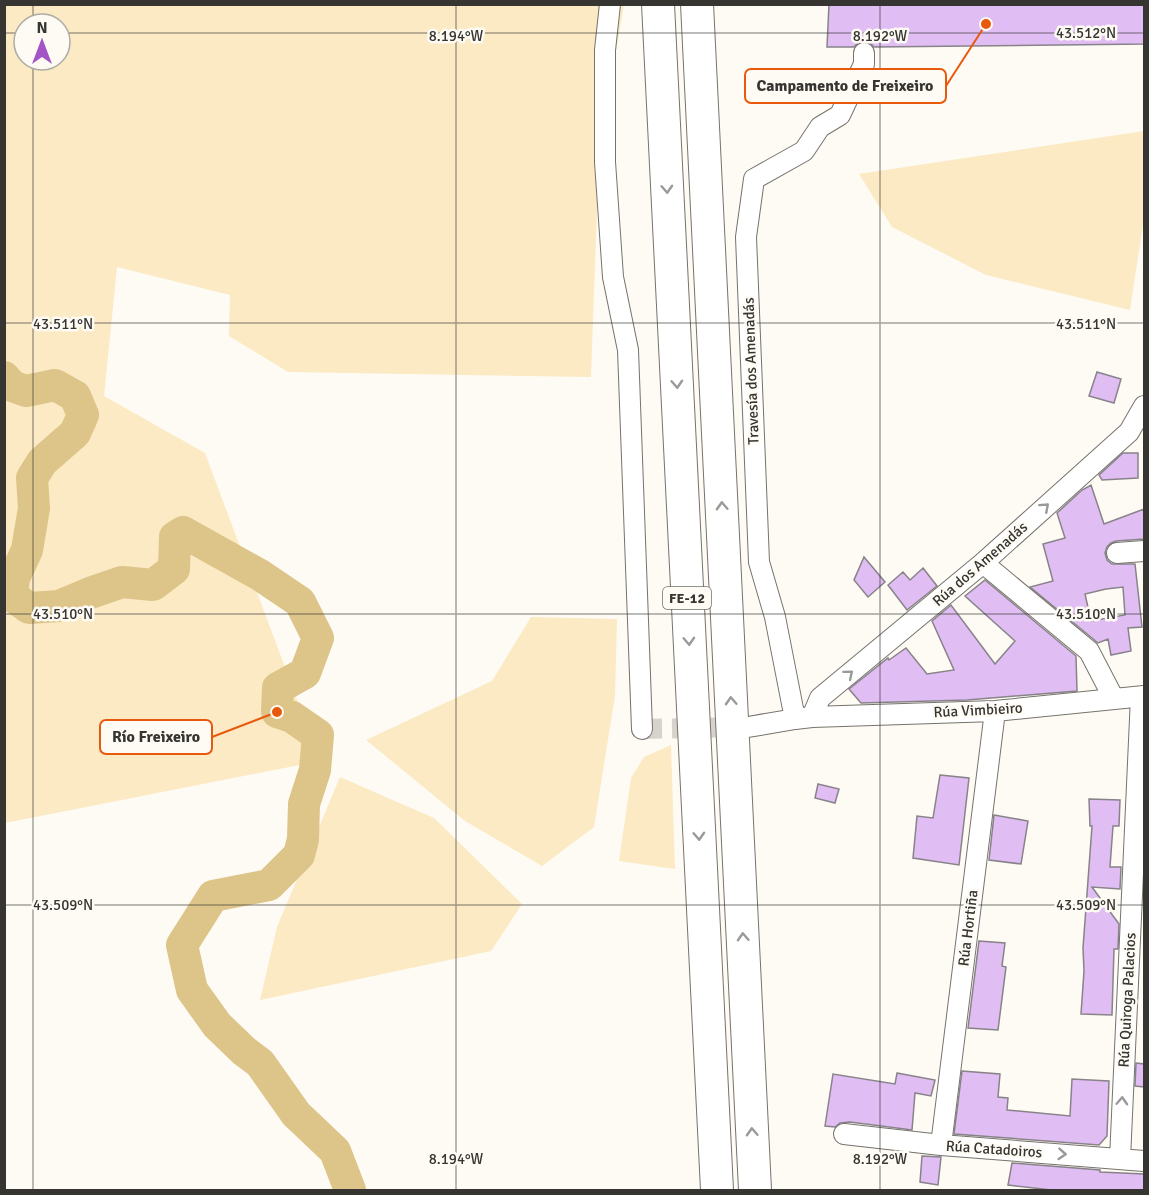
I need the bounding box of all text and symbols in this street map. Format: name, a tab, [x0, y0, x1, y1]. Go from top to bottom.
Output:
north arrow	[12, 12, 72, 72]
text: N	[36, 18, 48, 38]
text: 43.512°N	[1056, 24, 1116, 42]
text: 8.194°W	[429, 27, 484, 45]
text: 8.192°W	[853, 27, 908, 45]
callout: Campamento de Freixeiro	[745, 69, 946, 103]
text: Campamento de Freixeiro	[757, 76, 933, 96]
one-way arrow	[660, 184, 673, 193]
street label: Travesía dos Amenadás	[739, 297, 763, 445]
text: 43.511°N	[33, 315, 93, 333]
text: 43.511°N	[1056, 315, 1116, 333]
one-way arrow	[670, 379, 683, 388]
one-way arrow	[715, 501, 728, 510]
one-way arrow	[1039, 503, 1049, 514]
street label: Rúa dos Amenadás	[929, 518, 1031, 610]
road number: FE-12	[663, 587, 711, 609]
text: 43.510°N	[33, 605, 93, 623]
text: 43.510°N	[1056, 605, 1116, 623]
one-way arrow	[683, 637, 696, 646]
one-way arrow	[843, 671, 854, 682]
one-way arrow	[725, 696, 738, 705]
street label: Rúa Vimbieiro	[933, 699, 1023, 721]
callout: Río Freixeiro	[100, 720, 212, 754]
text: Río Freixeiro	[112, 727, 200, 747]
one-way arrow	[693, 832, 706, 841]
street label: Rúa Hortiña	[954, 889, 982, 967]
text: 43.509°N	[33, 896, 93, 914]
text: 43.509°N	[1056, 896, 1116, 914]
street label: Rúa Quiroga Palacios	[1114, 932, 1140, 1068]
one-way arrow	[736, 933, 749, 942]
one-way arrow	[1116, 1096, 1129, 1105]
one-way arrow	[746, 1128, 759, 1137]
street label: Rúa Catadoiros	[945, 1137, 1043, 1161]
one-way arrow	[1057, 1148, 1066, 1161]
text: 8.194°W	[429, 1150, 484, 1168]
text: 8.192°W	[853, 1150, 908, 1168]

